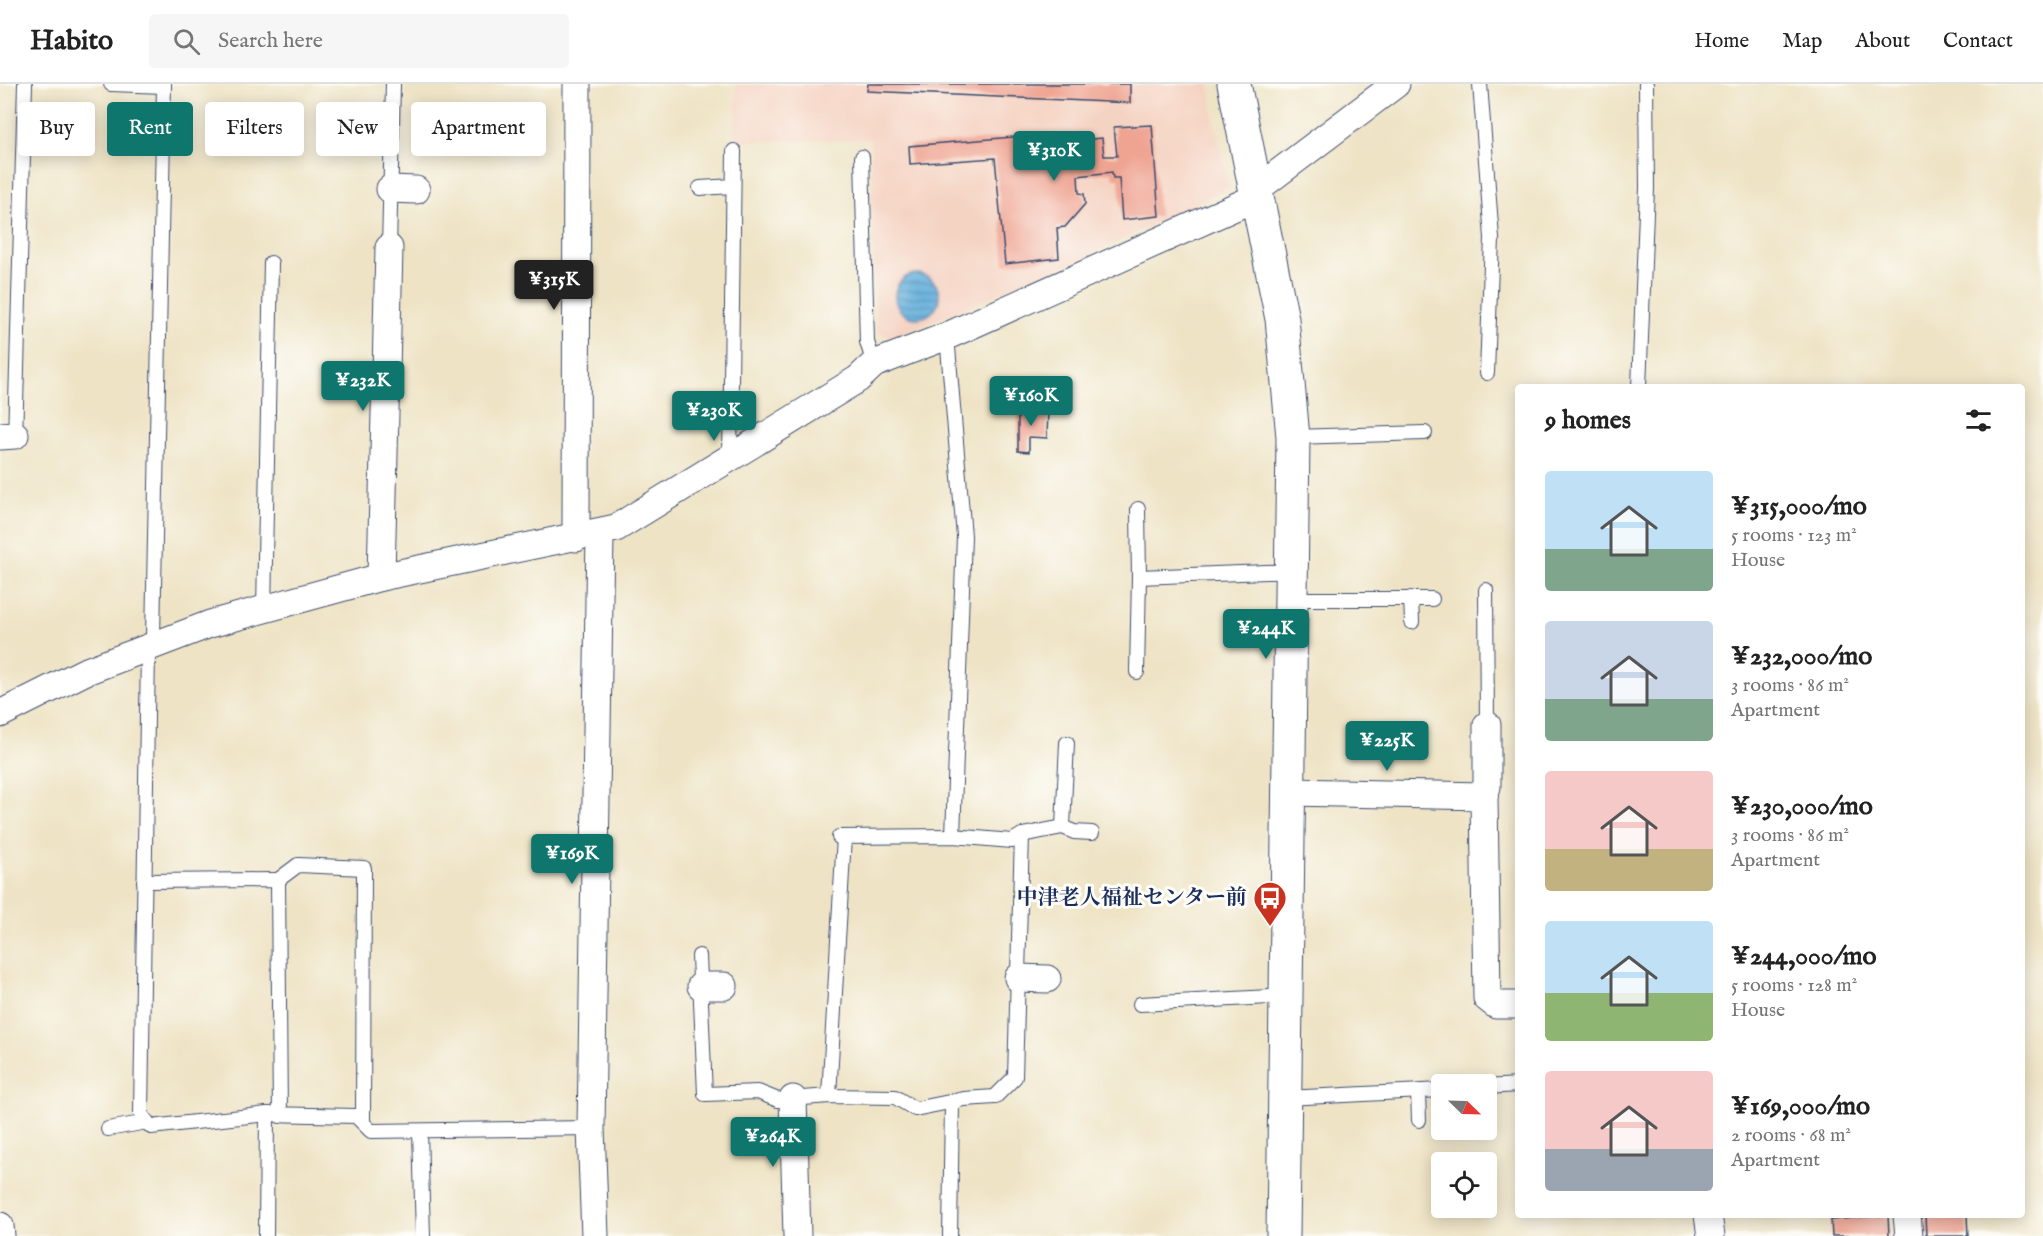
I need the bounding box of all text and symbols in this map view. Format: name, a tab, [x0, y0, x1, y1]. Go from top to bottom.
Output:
search box	[149, 14, 569, 68]
text: Habito	[30, 24, 113, 59]
icon: search	[170, 25, 203, 58]
text: Search here	[218, 27, 323, 55]
text: Home	[1694, 28, 1749, 55]
text: Map	[1782, 28, 1822, 55]
text: About	[1855, 28, 1910, 55]
text: Contact	[1943, 28, 2013, 55]
chip: Buy	[18, 102, 95, 156]
chip: Rent	[107, 102, 193, 156]
chip: Filters	[205, 102, 304, 156]
chip: New	[316, 102, 399, 156]
chip: Apartment	[411, 102, 546, 156]
pin: ¥310K	[1012, 131, 1096, 182]
text: ¥310K	[1027, 138, 1081, 163]
pin: ¥315K	[512, 260, 596, 311]
text: ¥315K	[528, 267, 580, 292]
pin: ¥232K	[321, 361, 405, 412]
text: ¥232K	[335, 368, 391, 393]
pin: ¥160K	[989, 376, 1073, 427]
text: ¥160K	[1004, 383, 1058, 408]
pin: ¥230K	[672, 391, 756, 442]
text: ¥230K	[686, 398, 742, 423]
text: 9 homes	[1545, 404, 1631, 437]
icon: filters	[1962, 404, 1995, 437]
text: ¥315,000/mo	[1731, 490, 1867, 523]
icon: home	[1593, 495, 1665, 567]
text: 5 rooms · 123 m²	[1731, 523, 1857, 548]
text: House	[1731, 548, 1785, 573]
pin: ¥244K	[1224, 609, 1308, 660]
text: ¥244K	[1237, 616, 1295, 641]
text: ¥232,000/mo	[1731, 640, 1872, 673]
icon: home	[1593, 645, 1665, 717]
text: 3 rooms · 86 m²	[1731, 673, 1849, 698]
text: Apartment	[1731, 698, 1820, 723]
pin: ¥225K	[1345, 721, 1429, 772]
text: ¥225K	[1360, 728, 1415, 753]
text: ¥230,000/mo	[1731, 790, 1873, 823]
icon: home	[1593, 795, 1665, 867]
text: 3 rooms · 86 m²	[1731, 823, 1849, 848]
pin: ¥169K	[530, 834, 614, 885]
text: ¥169K	[545, 841, 599, 866]
text: Apartment	[1731, 848, 1820, 873]
bus stop icon: 中津老人福祉センター前	[1252, 880, 1288, 927]
place label: 中津老人福祉センター前	[1017, 885, 1247, 912]
text: ¥244,000/mo	[1731, 940, 1876, 973]
icon: home	[1593, 945, 1665, 1017]
text: 5 rooms · 128 m²	[1731, 973, 1857, 998]
text: House	[1731, 998, 1785, 1023]
north arrow	[1431, 1074, 1497, 1140]
map controls	[1431, 1074, 1497, 1218]
text: ¥169,000/mo	[1731, 1090, 1870, 1123]
icon: home	[1593, 1095, 1665, 1167]
pin: ¥264K	[731, 1117, 815, 1168]
text: 2 rooms · 68 m²	[1731, 1123, 1851, 1148]
text: ¥264K	[745, 1124, 801, 1149]
text: Apartment	[1731, 1148, 1820, 1173]
button: locate	[1431, 1152, 1497, 1218]

